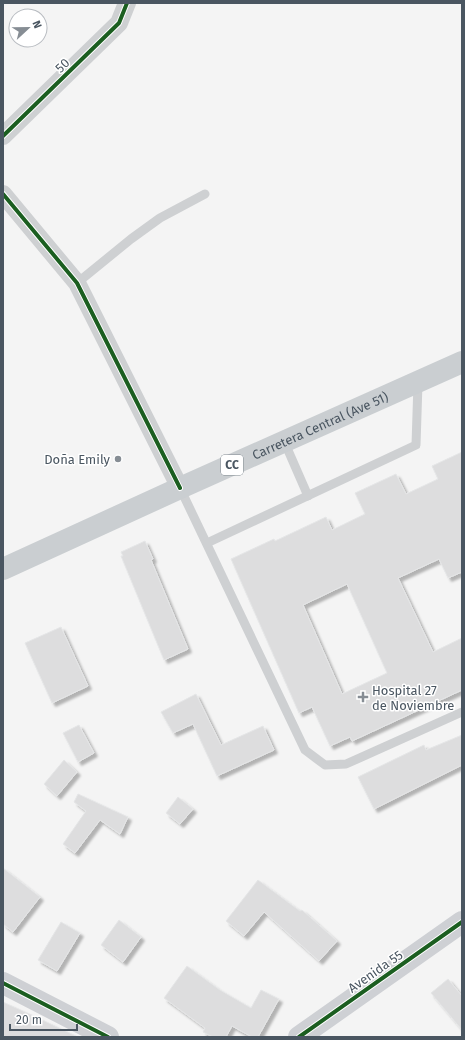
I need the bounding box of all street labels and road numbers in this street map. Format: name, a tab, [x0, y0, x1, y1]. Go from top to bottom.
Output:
street label: 50	[52, 55, 73, 76]
street label: Carretera Central (Ave 51)	[250, 389, 390, 463]
road number: CC	[221, 455, 243, 475]
street label: Avenida 55	[345, 947, 406, 996]

